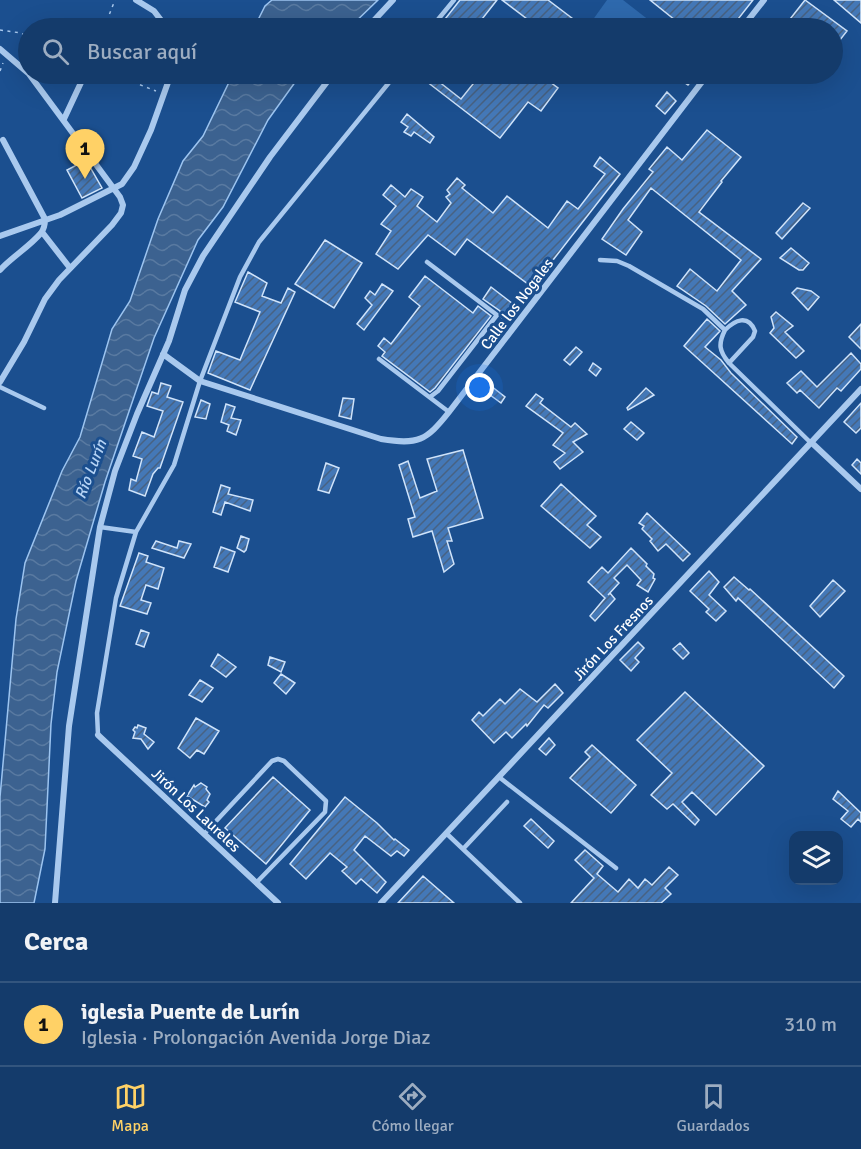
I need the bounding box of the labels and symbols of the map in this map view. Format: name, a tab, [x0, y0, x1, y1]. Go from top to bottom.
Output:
pin: 1	[66, 130, 104, 179]
street label: Calle los Nogales	[477, 254, 557, 353]
your location	[465, 373, 494, 402]
water label: Río Lurín	[71, 436, 112, 502]
street label: Jirón Los Fresnos	[569, 591, 657, 684]
street label: Jirón Los Laureles	[148, 764, 244, 856]

